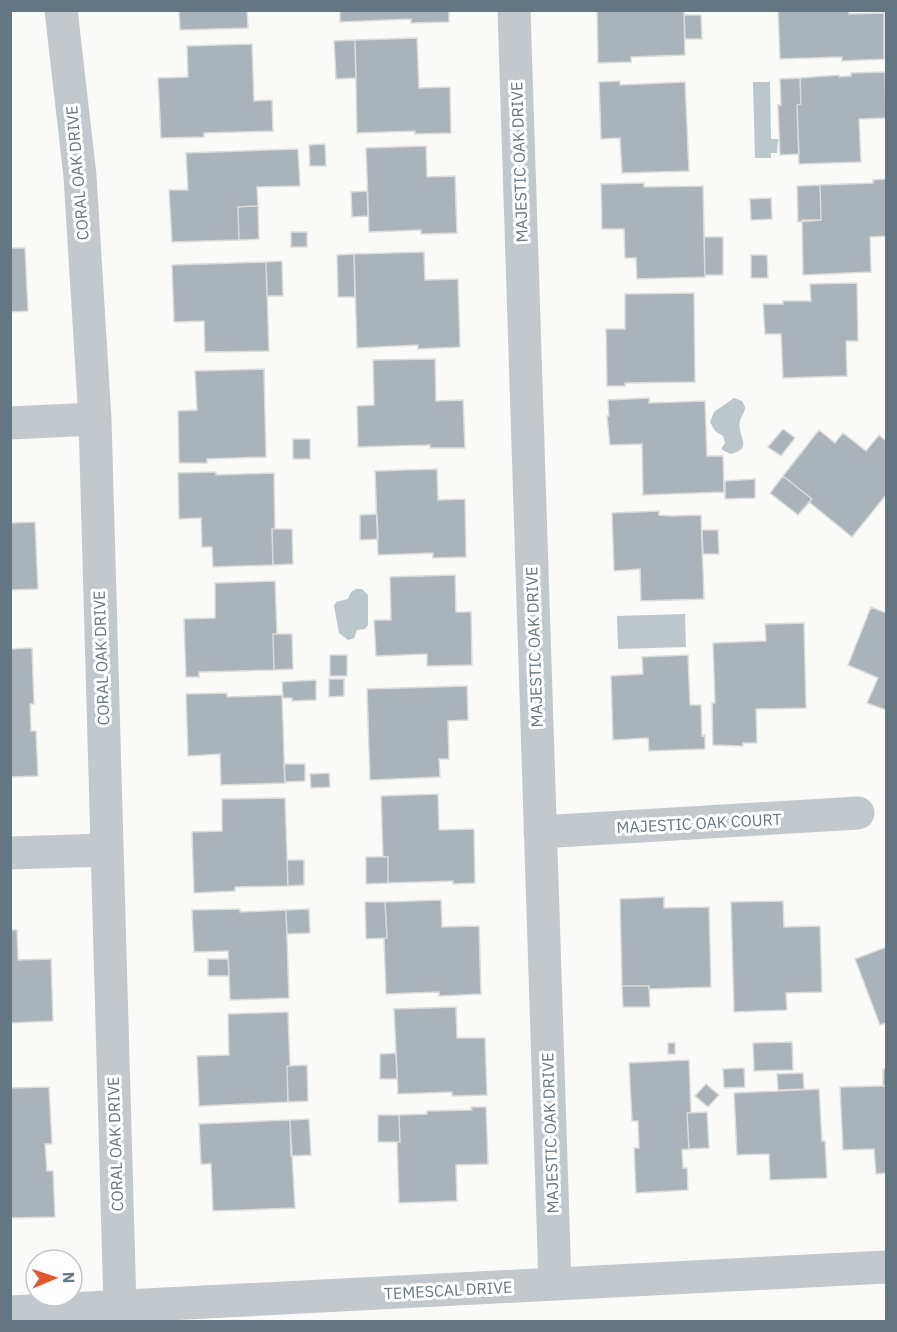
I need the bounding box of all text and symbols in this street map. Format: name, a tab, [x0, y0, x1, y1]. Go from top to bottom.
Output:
street label: MAJESTIC OAK DRIVE	[506, 81, 532, 243]
street label: CORAL OAK DRIVE	[61, 105, 93, 241]
street label: MAJESTIC OAK DRIVE	[521, 566, 547, 728]
street label: CORAL OAK DRIVE	[89, 590, 113, 726]
street label: MAJESTIC OAK COURT	[616, 809, 782, 837]
street label: MAJESTIC OAK DRIVE	[537, 1052, 563, 1214]
street label: CORAL OAK DRIVE	[103, 1076, 127, 1212]
north arrow	[24, 1248, 84, 1308]
text: N	[59, 1271, 79, 1284]
street label: TEMESCAL DRIVE	[383, 1277, 513, 1303]

